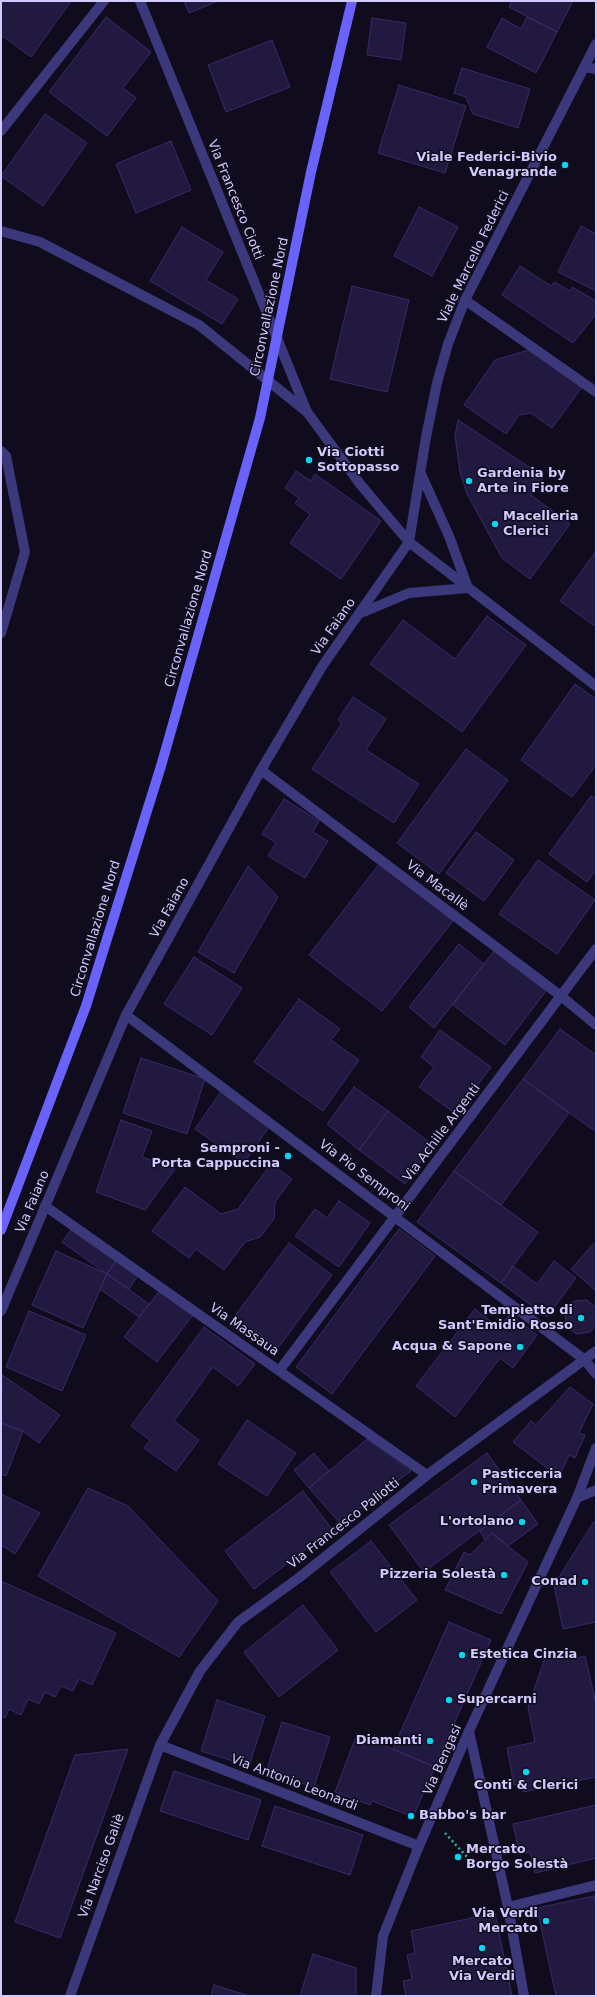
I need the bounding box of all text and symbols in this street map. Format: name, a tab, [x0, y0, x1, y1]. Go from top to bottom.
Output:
street label: Via Francesco Ciotti	[204, 138, 266, 262]
place label: Viale Federici-Bivio Venagrande	[416, 150, 557, 181]
marker: Viale Federici-Bivio Venagrande	[560, 160, 570, 170]
street label: Viale Marcello Federici	[435, 188, 513, 326]
street label: Circonvallazione Nord	[248, 236, 292, 378]
place label: Via Ciotti Sottopasso	[317, 445, 399, 476]
marker: Via Ciotti Sottopasso	[304, 455, 314, 465]
place label: Gardenia by Arte in Fiore	[477, 466, 569, 497]
marker: Gardenia by Arte in Fiore	[464, 476, 474, 486]
place label: Macelleria Clerici	[503, 509, 579, 540]
marker: Macelleria Clerici	[490, 519, 500, 529]
street label: Circonvallazione Nord	[162, 549, 216, 689]
street label: Via Faiano	[309, 595, 359, 659]
street label: Via Macallè	[403, 858, 471, 914]
street label: Circonvallazione Nord	[68, 859, 124, 999]
street label: Via Faiano	[147, 875, 193, 941]
street label: Via Achille Argenti	[400, 1081, 484, 1185]
street label: Via Pio Semproni	[316, 1137, 412, 1215]
place label: Semproni - Porta Cappuccina	[152, 1141, 280, 1172]
marker: Semproni - Porta Cappuccina	[283, 1151, 293, 1161]
street label: Via Faiano	[13, 1168, 53, 1236]
street label: Via Massaua	[206, 1300, 282, 1360]
place label: Tempietto di Sant'Emidio Rosso	[438, 1303, 573, 1334]
marker: Tempietto di Sant'Emidio Rosso	[576, 1313, 586, 1323]
place label: Acqua & Sapone	[392, 1339, 512, 1355]
marker: Acqua & Sapone	[515, 1342, 525, 1352]
place label: Pasticceria Primavera	[482, 1467, 562, 1498]
street label: Via Francesco Paliotti	[285, 1475, 403, 1573]
marker: Pasticceria Primavera	[469, 1477, 479, 1487]
place label: L'ortolano	[440, 1514, 514, 1530]
marker: L'ortolano	[517, 1517, 527, 1527]
place label: Pizzeria Solestà	[380, 1567, 496, 1583]
marker: Pizzeria Solestà	[499, 1570, 509, 1580]
place label: Conad	[531, 1574, 577, 1590]
marker: Conad	[580, 1577, 590, 1587]
place label: Estetica Cinzia	[470, 1647, 577, 1663]
marker: Estetica Cinzia	[457, 1650, 467, 1660]
place label: Supercarni	[457, 1692, 537, 1708]
marker: Supercarni	[444, 1695, 454, 1705]
street label: Via Bengasi	[420, 1722, 466, 1798]
place label: Diamanti	[356, 1733, 422, 1749]
marker: Diamanti	[425, 1736, 435, 1746]
street label: Via Antonio Leonardi	[228, 1752, 360, 1814]
marker: Conti & Clerici	[521, 1767, 531, 1777]
place label: Conti & Clerici	[474, 1778, 578, 1794]
place label: Babbo's bar	[419, 1808, 506, 1824]
marker: Babbo's bar	[406, 1811, 416, 1821]
street label: Via Narciso Galiè	[76, 1812, 128, 1920]
place label: Mercato Borgo Solestà	[466, 1842, 568, 1873]
marker: Mercato Borgo Solestà	[453, 1852, 463, 1862]
place label: Via Verdi Mercato	[472, 1906, 538, 1937]
marker: Via Verdi Mercato	[541, 1916, 551, 1926]
marker: Mercato Via Verdi	[477, 1943, 487, 1953]
place label: Mercato Via Verdi	[449, 1954, 515, 1985]

